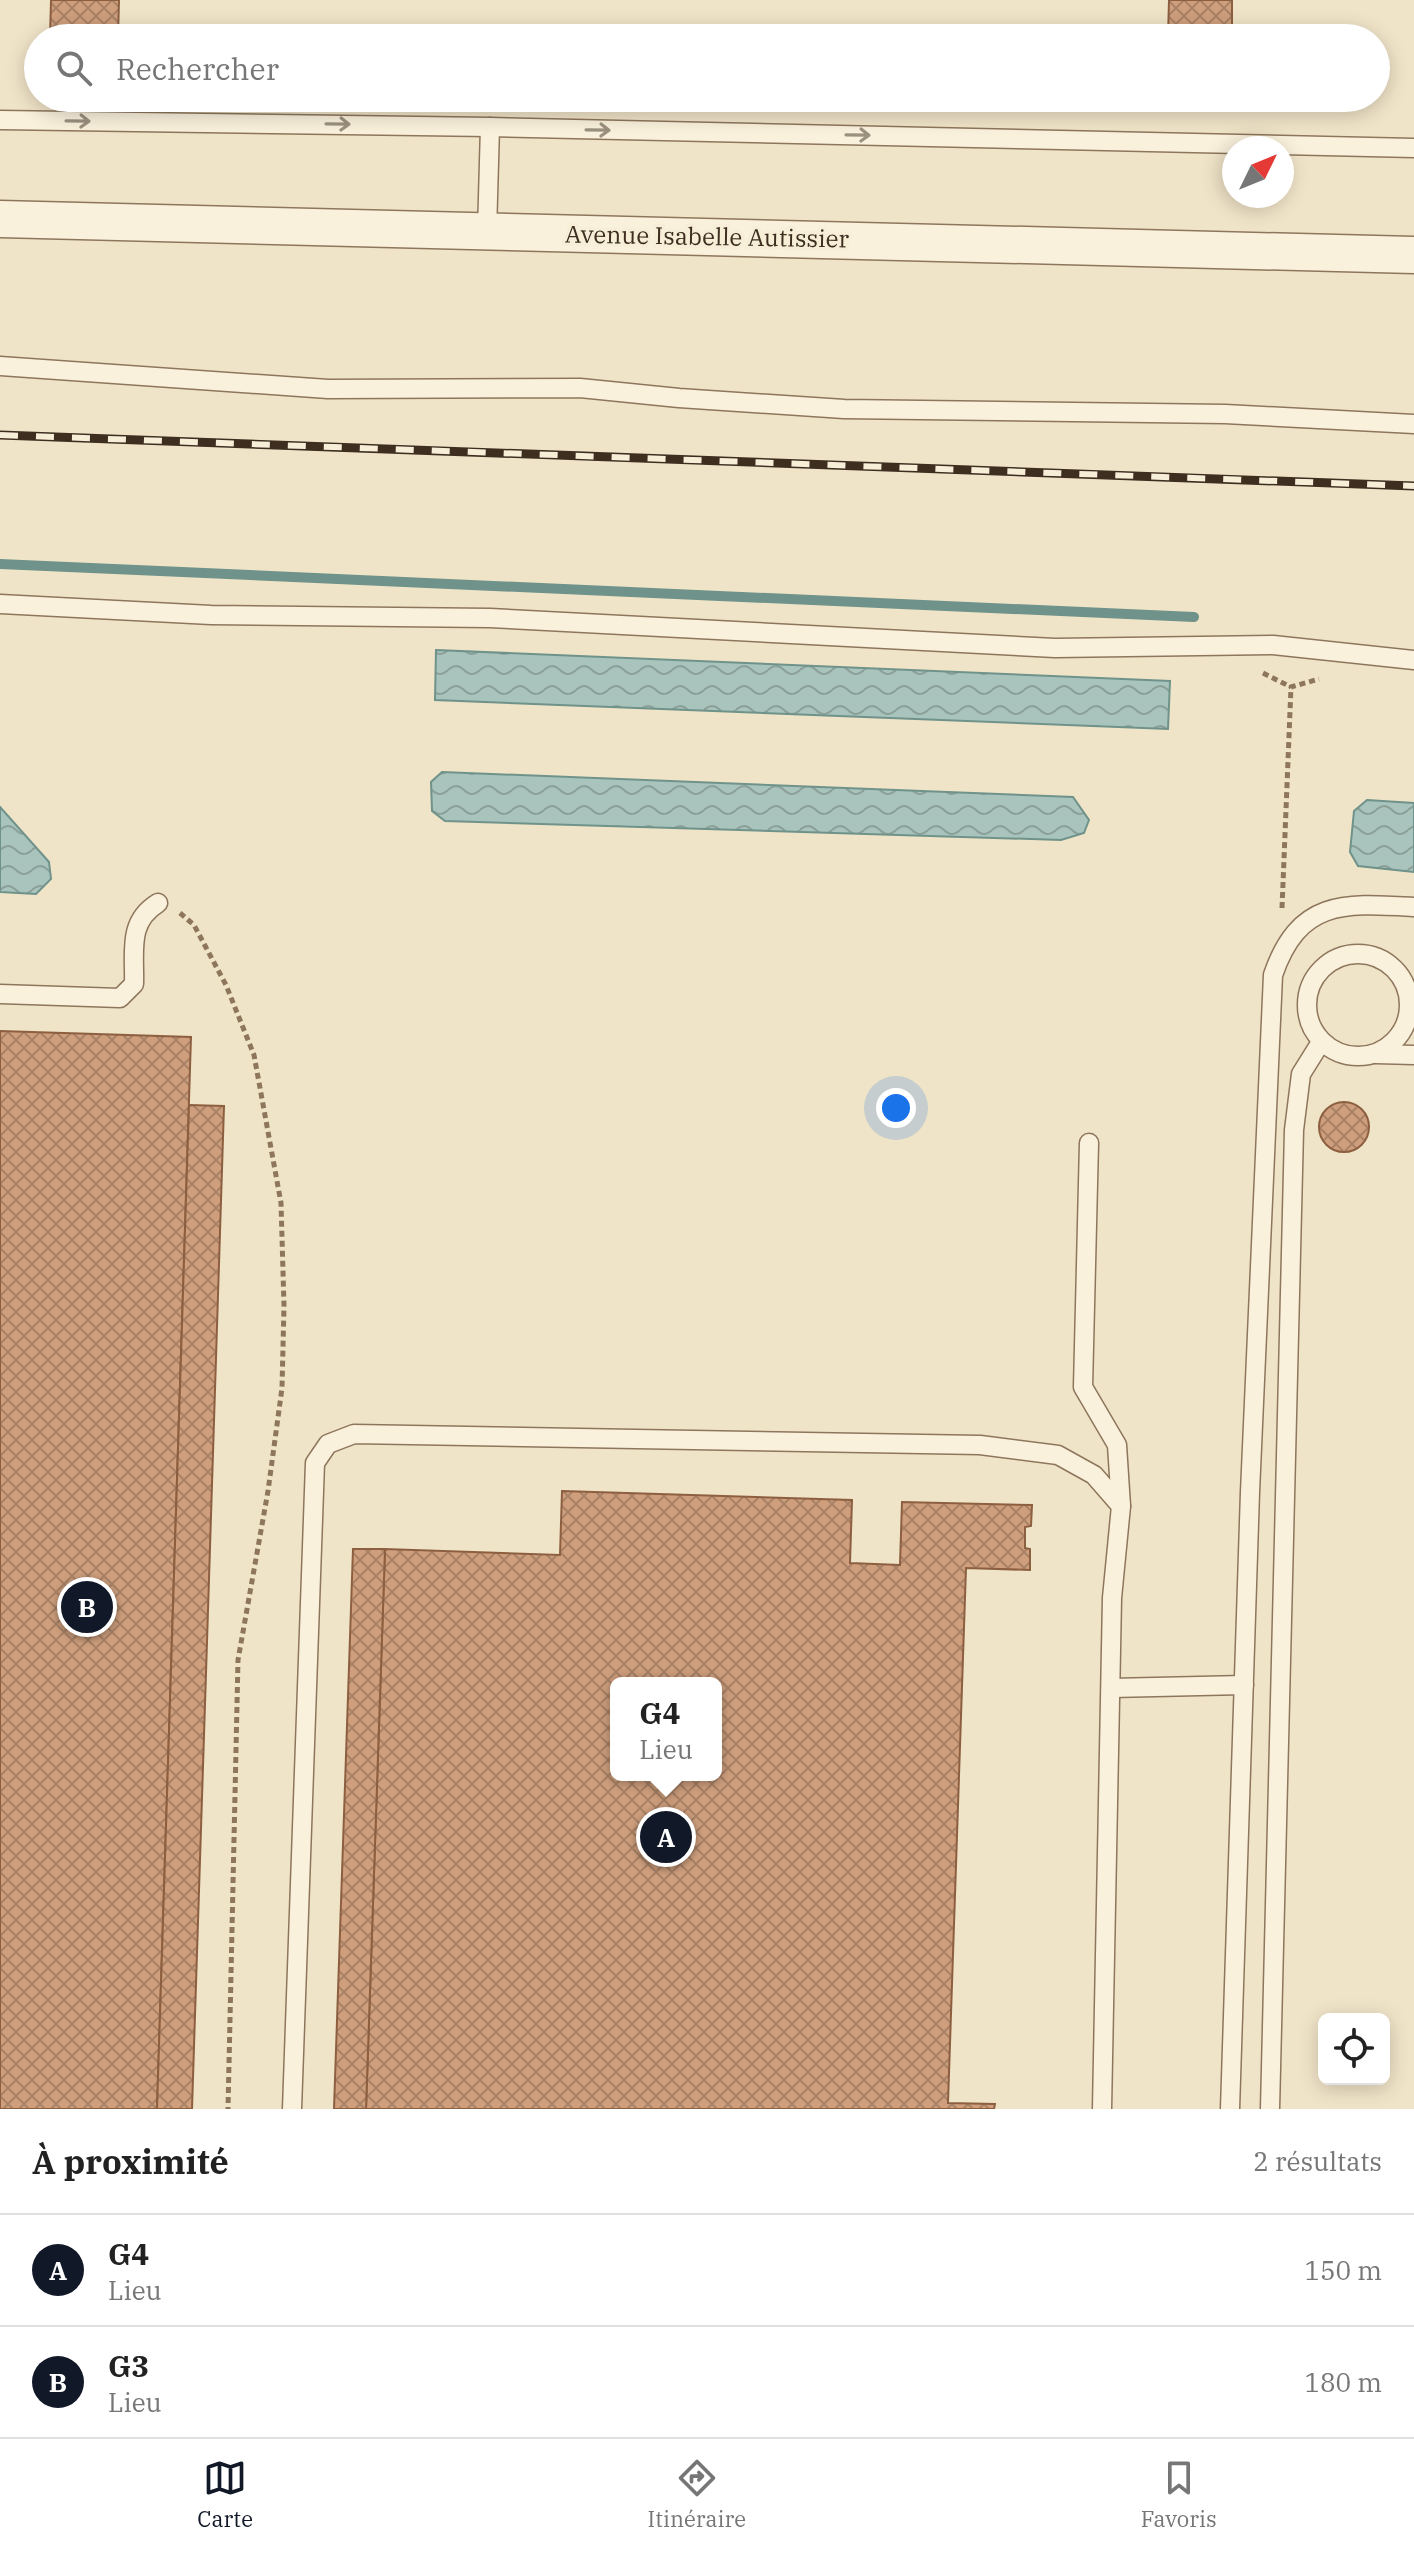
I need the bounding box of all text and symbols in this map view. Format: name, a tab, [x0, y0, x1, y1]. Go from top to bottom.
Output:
search box	[24, 24, 1390, 112]
icon: search	[52, 46, 96, 90]
text: Rechercher	[116, 49, 279, 88]
one-way arrow	[64, 113, 91, 129]
one-way arrow	[324, 117, 351, 132]
one-way arrow	[584, 122, 611, 137]
one-way arrow	[844, 128, 871, 143]
north arrow	[1222, 136, 1294, 208]
street label: Avenue Isabelle Autissier	[565, 218, 850, 254]
your location	[876, 1088, 916, 1128]
pin: B	[61, 1577, 113, 1637]
popup	[610, 1677, 722, 1781]
text: G4	[639, 1693, 680, 1732]
text: Lieu	[639, 1732, 693, 1766]
pin: A	[640, 1807, 692, 1867]
map controls	[1318, 2013, 1390, 2085]
button: locate	[1318, 2013, 1390, 2085]
text: À proximité	[32, 2139, 229, 2183]
text: 2 résultats	[1253, 2144, 1382, 2178]
text: G4	[108, 2234, 149, 2273]
text: A	[49, 2253, 67, 2287]
text: 150 m	[1304, 2253, 1382, 2287]
text: Lieu	[108, 2273, 162, 2307]
text: G3	[108, 2346, 149, 2385]
text: B	[49, 2365, 67, 2399]
text: 180 m	[1304, 2365, 1382, 2399]
text: Lieu	[108, 2385, 162, 2419]
tab: Carte	[197, 2456, 253, 2533]
tab: Itinéraire	[648, 2456, 746, 2533]
tab: Favoris	[1141, 2456, 1217, 2533]

